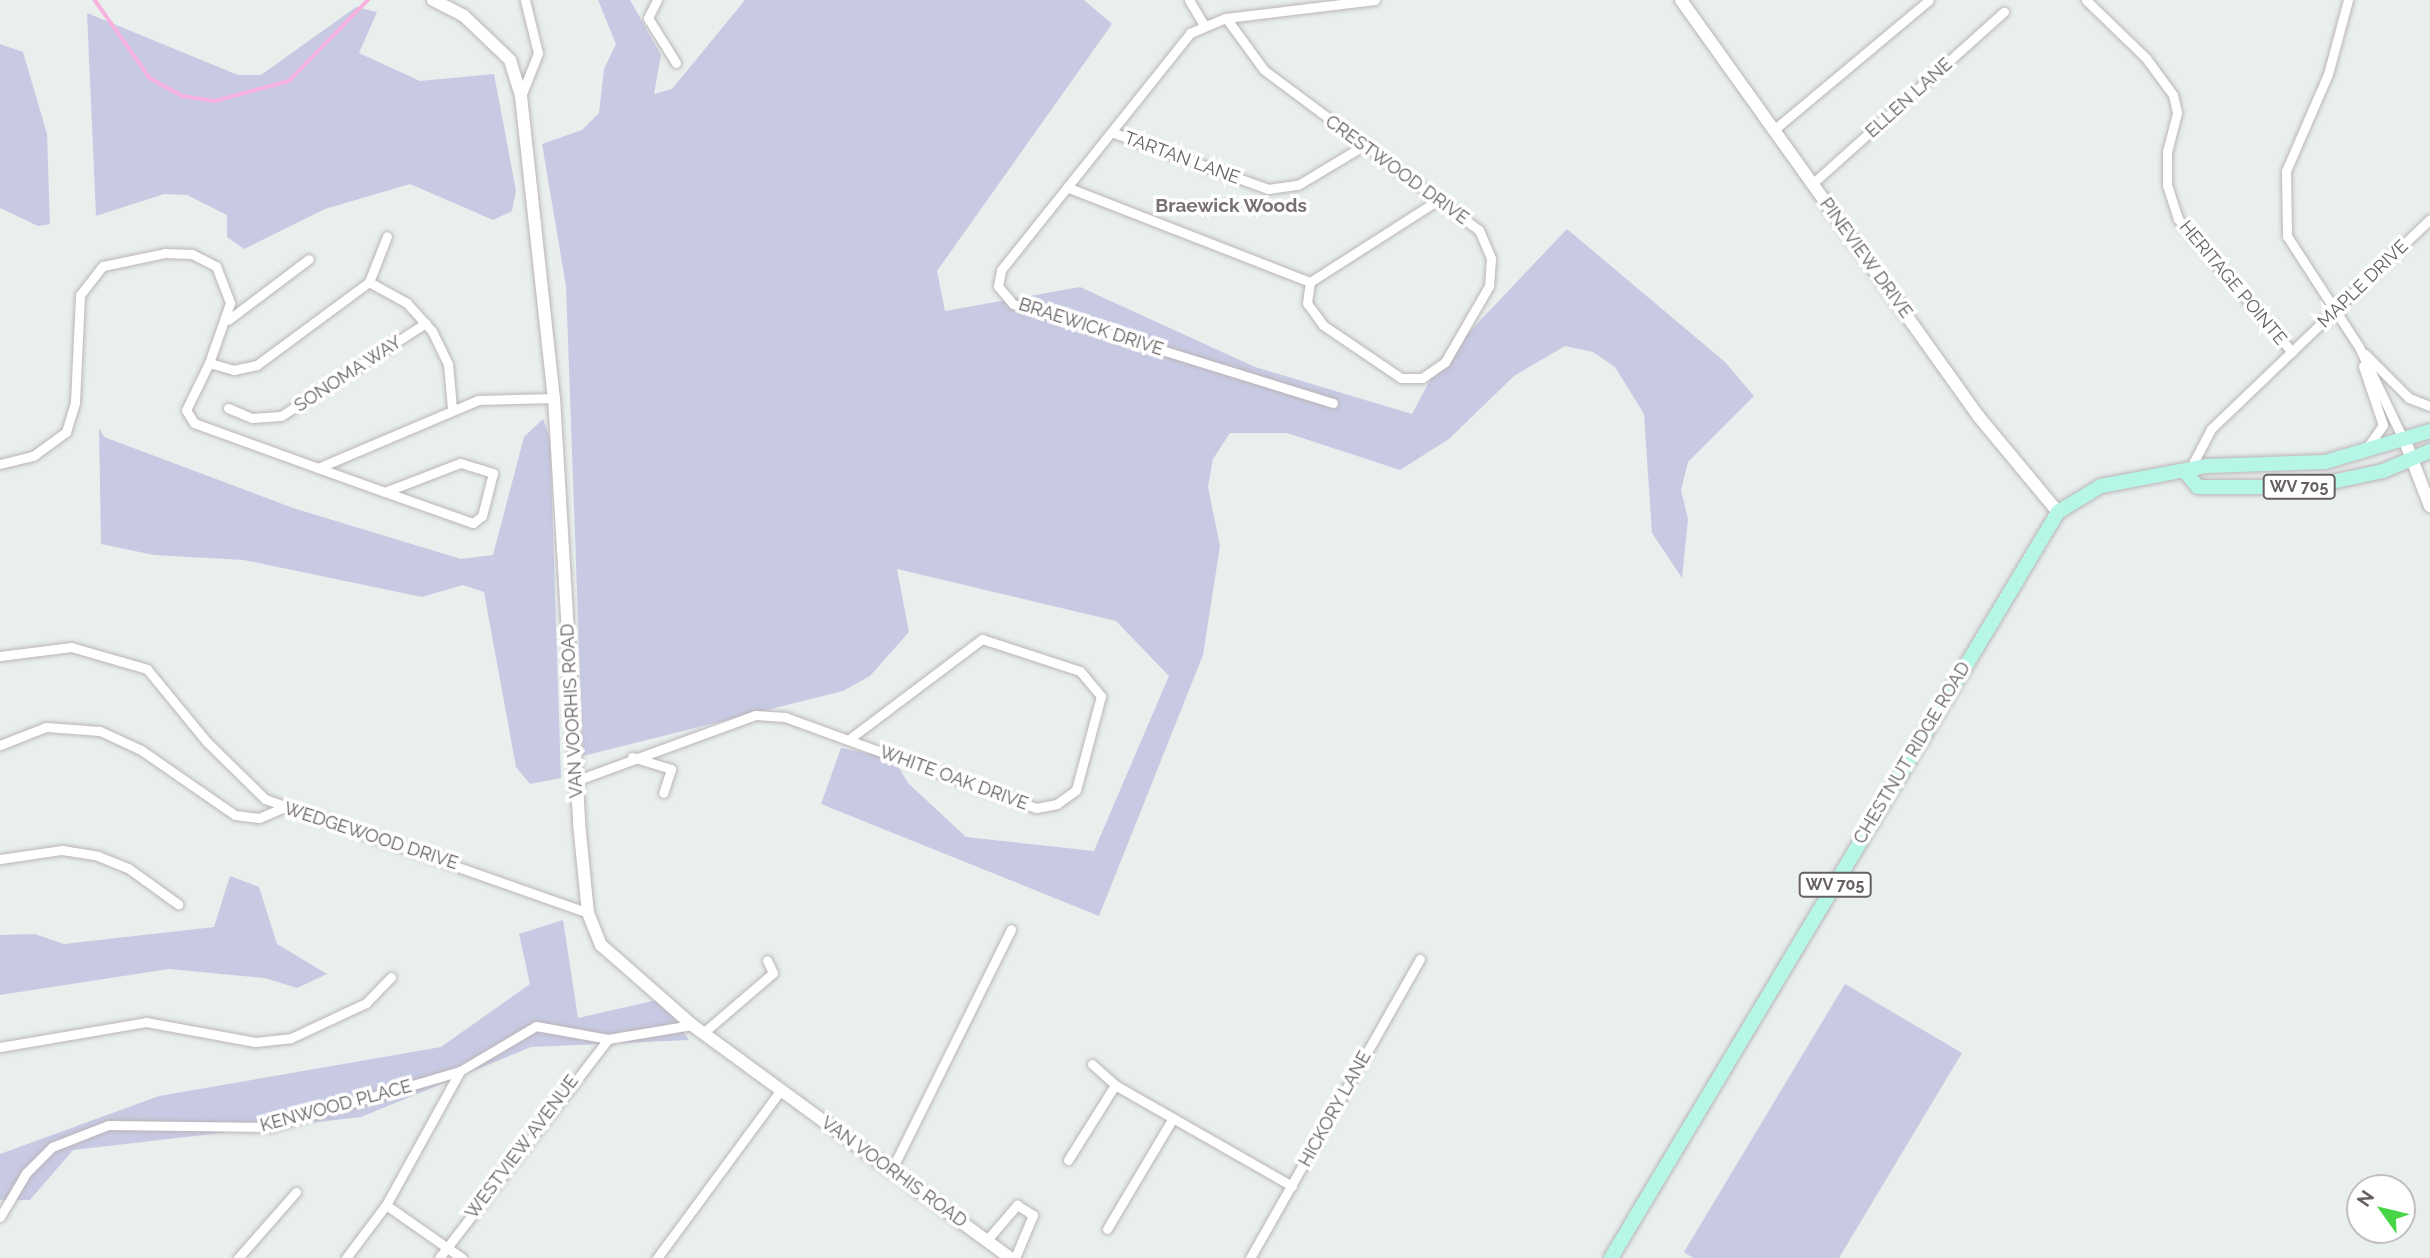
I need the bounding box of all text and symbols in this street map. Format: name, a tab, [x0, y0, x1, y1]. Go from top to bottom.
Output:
street label: ELLEN LANE	[1861, 54, 1957, 142]
street label: CRESTWOOD DRIVE	[1321, 111, 1473, 229]
street label: TARTAN LANE	[1121, 127, 1243, 189]
street label: PINEVIEW DRIVE	[1815, 193, 1917, 323]
district label: Braewick Woods	[1155, 195, 1307, 217]
street label: HERITAGE POINTE	[2175, 217, 2291, 349]
street label: MAPLE DRIVE	[2313, 235, 2413, 333]
street label: BRAEWICK DRIVE	[1016, 293, 1166, 361]
street label: SONOMA WAY	[290, 331, 406, 417]
road number: WV 705	[2262, 474, 2336, 500]
street label: VAN VOORHIS ROAD	[557, 623, 587, 799]
street label: CHESTNUT RIDGE ROAD	[1849, 658, 1975, 848]
street label: WHITE OAK DRIVE	[877, 741, 1031, 815]
street label: WEDGEWOOD DRIVE	[281, 798, 461, 874]
road number: WV 705	[1798, 872, 1872, 898]
street label: HICKORY LANE	[1294, 1047, 1376, 1171]
street label: WESTVIEW AVENUE	[461, 1070, 583, 1224]
street label: KENWOOD PLACE	[258, 1075, 414, 1137]
street label: VAN VOORHIS ROAD	[817, 1112, 971, 1232]
north arrow	[2346, 1174, 2416, 1244]
text: N	[2352, 1186, 2378, 1211]

